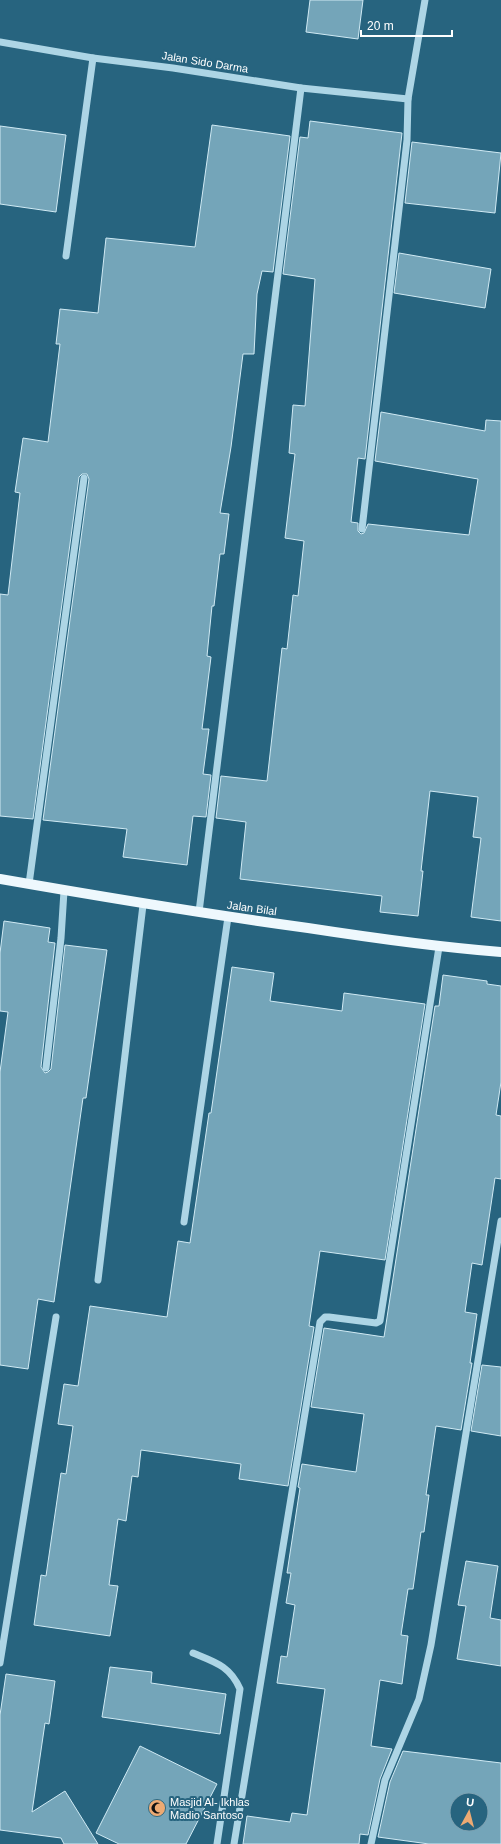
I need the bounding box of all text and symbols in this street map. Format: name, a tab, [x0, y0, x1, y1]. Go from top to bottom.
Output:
scale bar	[361, 12, 452, 38]
text: 20 m	[367, 19, 394, 33]
street label: Jalan Sido Darma	[161, 49, 250, 75]
street label: Jalan Bilal	[226, 899, 278, 917]
north arrow	[449, 1792, 489, 1832]
place label: Masjid Al- Ikhlas Madio Santoso	[170, 1796, 250, 1821]
text: U	[466, 1796, 475, 1809]
mosque icon: Masjid Al- Ikhlas Madio Santoso	[147, 1798, 167, 1818]

